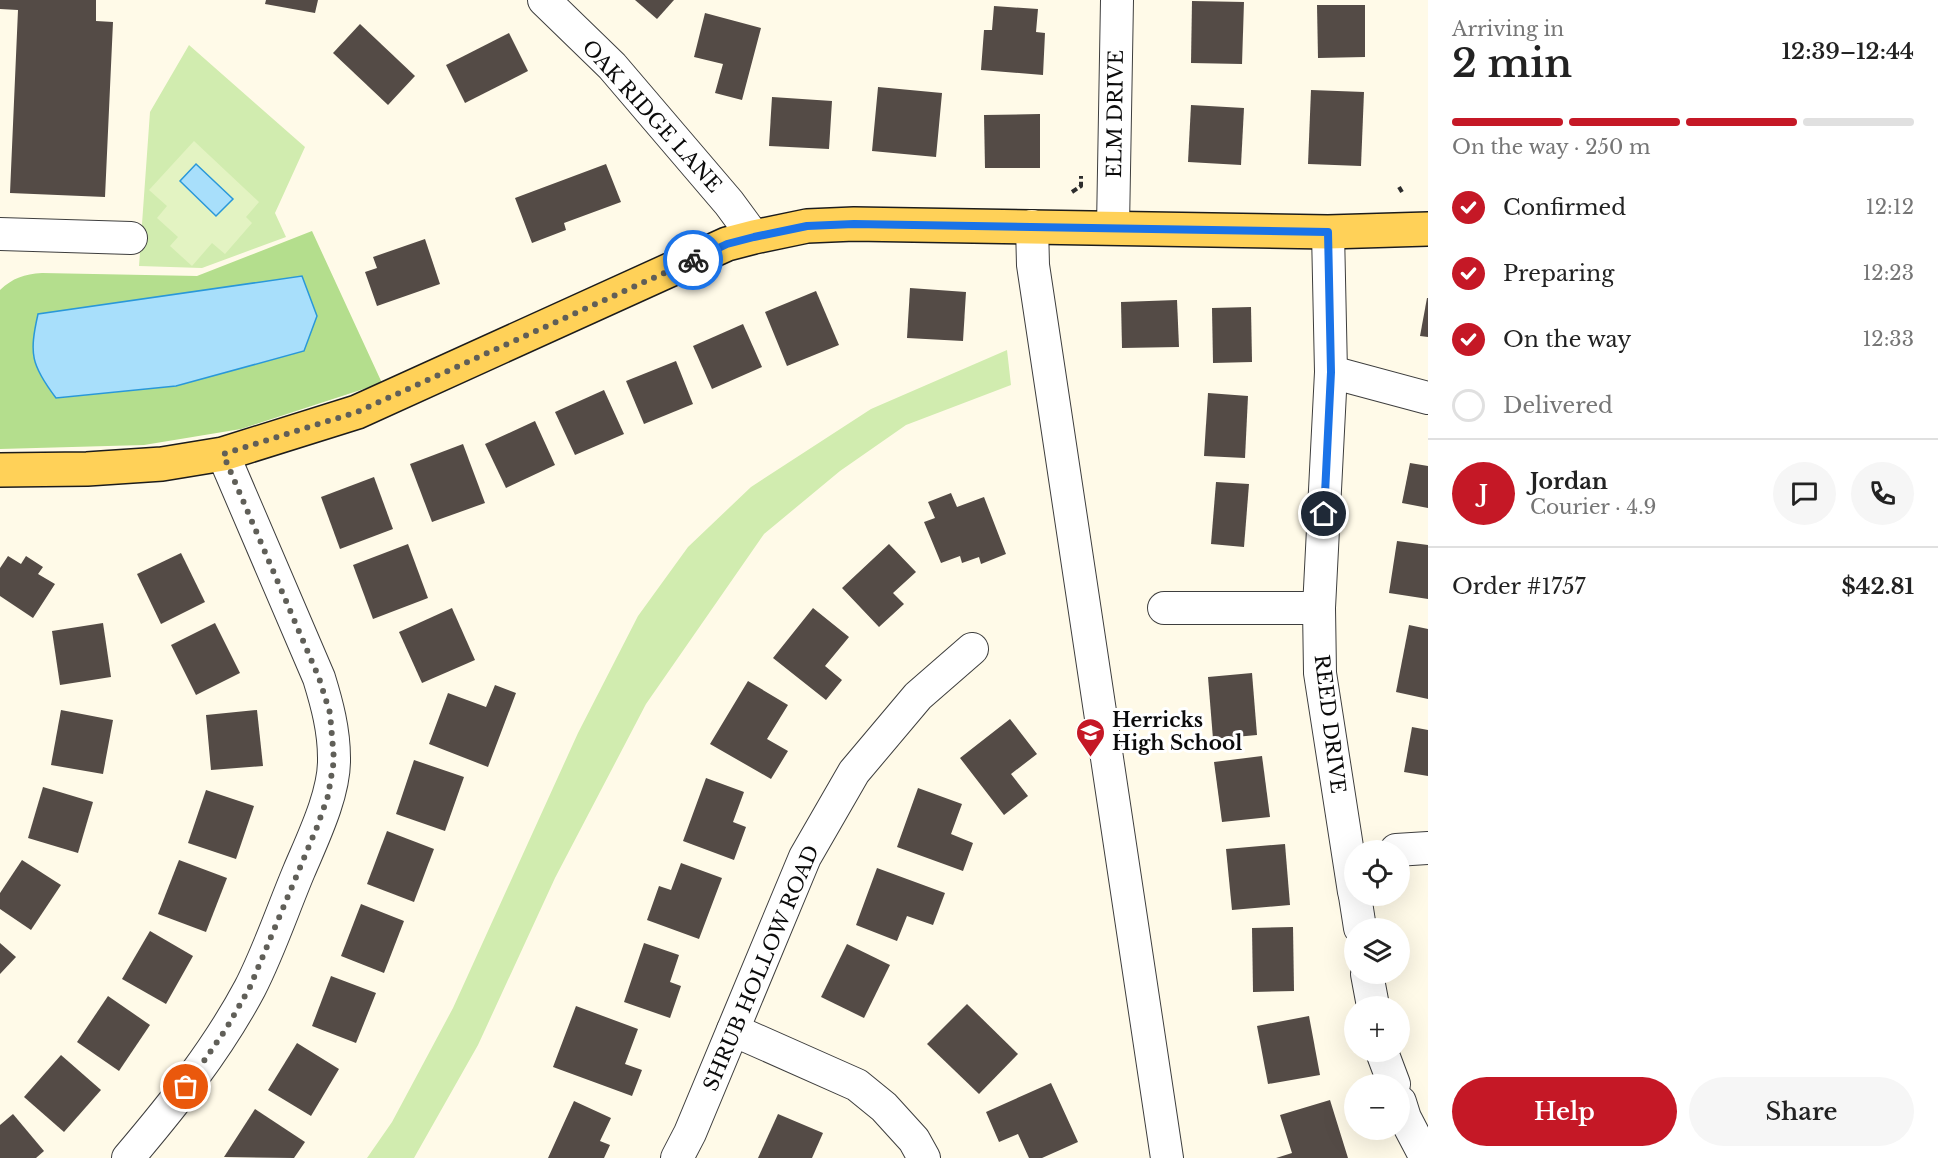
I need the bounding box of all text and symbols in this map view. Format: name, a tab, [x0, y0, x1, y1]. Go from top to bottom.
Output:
text: Arriving in	[1452, 17, 1564, 41]
street label: OAK RIDGE LANE	[577, 35, 727, 197]
text: 12:39–12:44	[1781, 38, 1914, 65]
text: 2 min	[1452, 39, 1572, 88]
street label: ELM DRIVE	[1102, 50, 1128, 178]
text: On the way · 250 m	[1452, 135, 1650, 159]
icon: check	[1452, 191, 1485, 224]
text: Confirmed	[1503, 194, 1626, 221]
text: 12:12	[1866, 195, 1914, 219]
courier	[663, 230, 723, 290]
icon: bike	[677, 244, 710, 277]
icon: check	[1452, 257, 1485, 290]
text: Preparing	[1503, 260, 1614, 287]
text: 12:23	[1862, 261, 1914, 285]
icon: check	[1452, 323, 1485, 356]
text: On the way	[1503, 326, 1631, 353]
text: 12:33	[1862, 327, 1914, 351]
text: Delivered	[1503, 392, 1613, 419]
button: chat	[1773, 462, 1836, 525]
button: phone	[1851, 462, 1914, 525]
text: Jordan	[1530, 468, 1608, 495]
text: J	[1479, 480, 1488, 507]
pin	[1298, 488, 1349, 539]
text: Courier · 4.9	[1530, 495, 1656, 519]
icon: home	[1307, 497, 1340, 530]
text: Order #1757	[1452, 573, 1586, 600]
text: $42.81	[1842, 573, 1914, 600]
street label: REED DRIVE	[1310, 653, 1350, 795]
place label: Herricks High School	[1112, 708, 1242, 755]
school or university icon: Herricks High School	[1075, 716, 1107, 758]
map controls	[1344, 840, 1410, 1140]
button: locate	[1344, 840, 1410, 906]
street label: SHRUB HOLLOW ROAD	[698, 842, 824, 1094]
button: layers	[1344, 918, 1410, 984]
button: +	[1344, 996, 1410, 1062]
pin	[160, 1061, 211, 1112]
icon: bag	[169, 1070, 202, 1103]
button: −	[1344, 1074, 1410, 1140]
button: Help	[1452, 1077, 1677, 1146]
button: Share	[1689, 1077, 1914, 1146]

